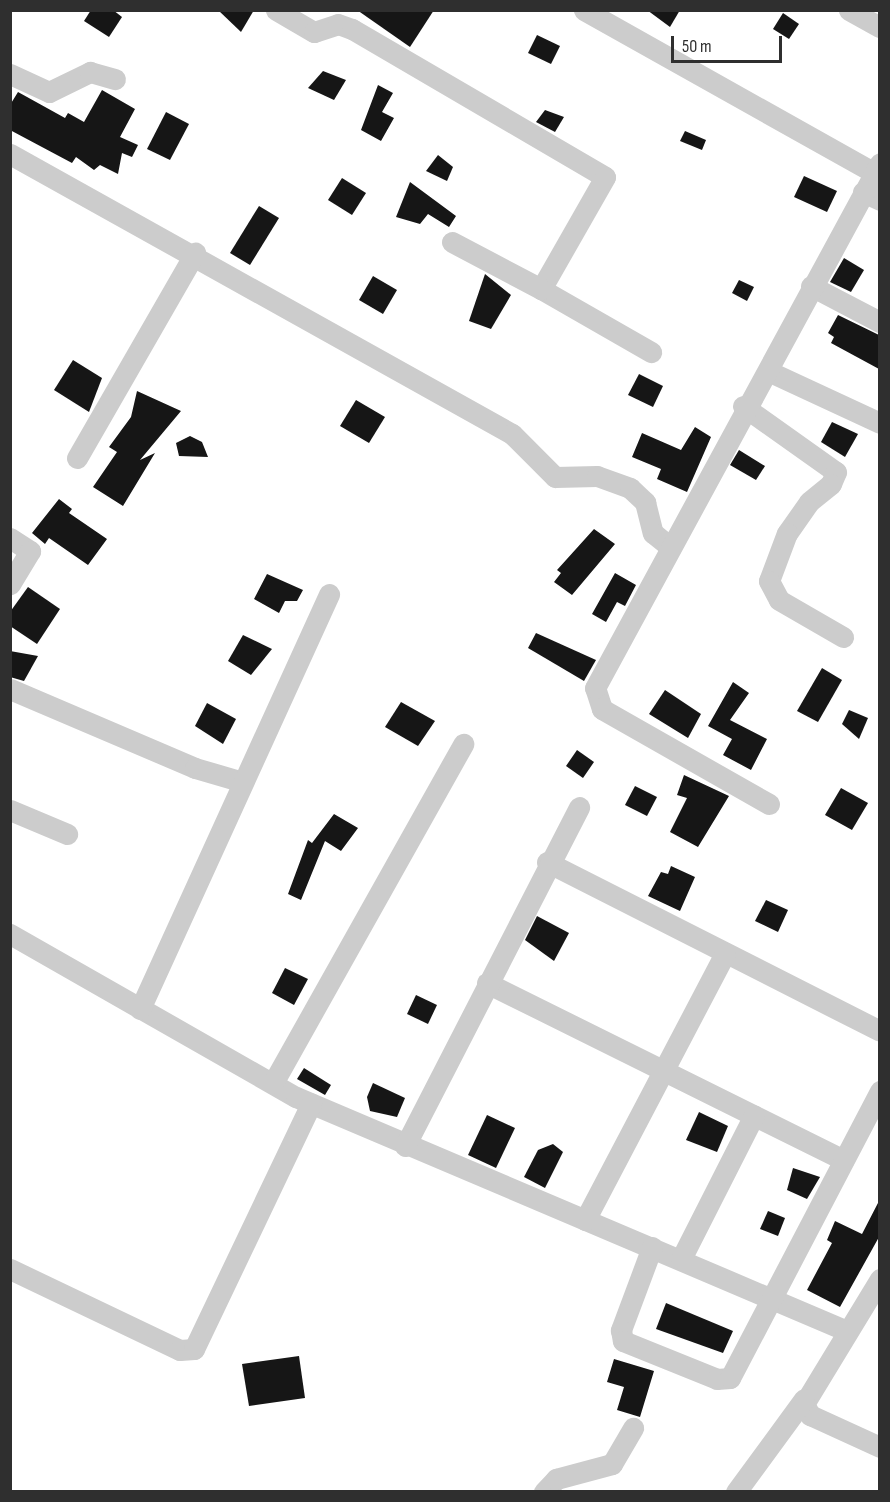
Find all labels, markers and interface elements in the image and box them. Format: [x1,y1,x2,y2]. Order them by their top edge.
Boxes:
scale bar [674,24,785,62]
text: 50 m [682,36,712,57]

